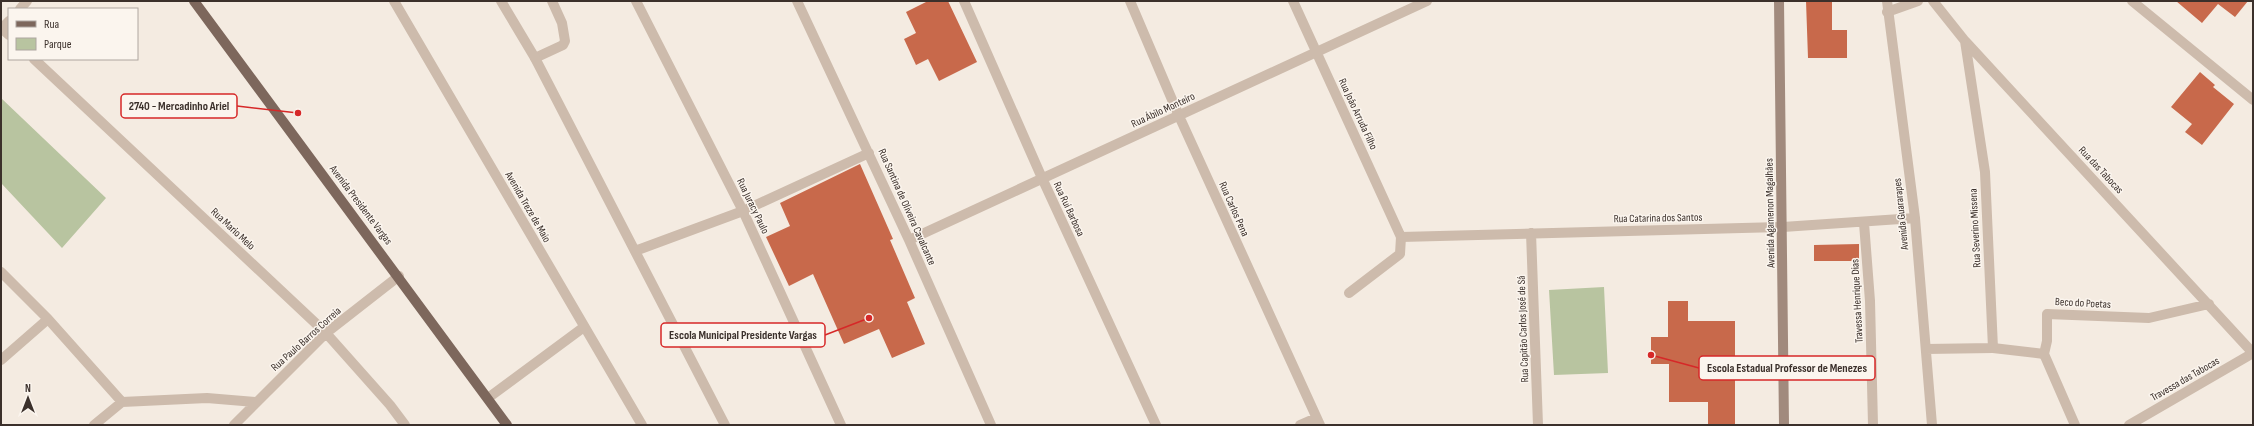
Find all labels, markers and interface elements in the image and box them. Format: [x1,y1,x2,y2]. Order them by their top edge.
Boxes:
legend [8,8,138,60]
text: Rua [44,17,60,32]
text: Parque [44,37,72,52]
street label: Rua João Arruda Filho [1336,76,1380,152]
street label: Rua Ábilo Monteiro [1129,89,1197,130]
callout: 2740 - Mercadinho Ariel [121,94,237,118]
text: 2740 - Mercadinho Ariel [129,99,229,114]
street label: Rua das Tabocas [2076,144,2126,196]
street label: Rua Santina de Oliveira Cavalcante [875,147,939,267]
street label: Avenida Agamenon Magalhães [1763,158,1777,269]
street label: Avenida Presidente Vargas [326,162,395,247]
street label: Avenida Treze de Maio [502,168,554,245]
street label: Rua Juracy Paulo [734,176,772,236]
street label: Avenida Guararapes [1891,177,1911,252]
street label: Rua Rui Barbosa [1051,180,1087,238]
street label: Rua Carlos Pena [1216,180,1252,238]
street label: Rua Severino Missena [1966,188,1984,268]
street label: Rua Mario Melo [208,205,258,253]
street label: Rua Catarina dos Santos [1613,211,1703,225]
street label: Travessa Henrique Dias [1848,259,1866,343]
street label: Rua Capitão Carlos José de Sá [1515,275,1531,383]
street label: Beco do Poetas [2055,295,2111,311]
street label: Rua Paulo Barros Correia [268,304,344,374]
callout: Escola Municipal Presidente Vargas [661,323,825,347]
text: Escola Municipal Presidente Vargas [669,328,817,343]
street label: Travessa das Tabocas [2148,354,2222,404]
callout: Escola Estadual Professor de Menezes [1699,356,1875,380]
text: Escola Estadual Professor de Menezes [1707,361,1867,376]
north arrow [8,378,48,418]
text: N [25,382,31,395]

